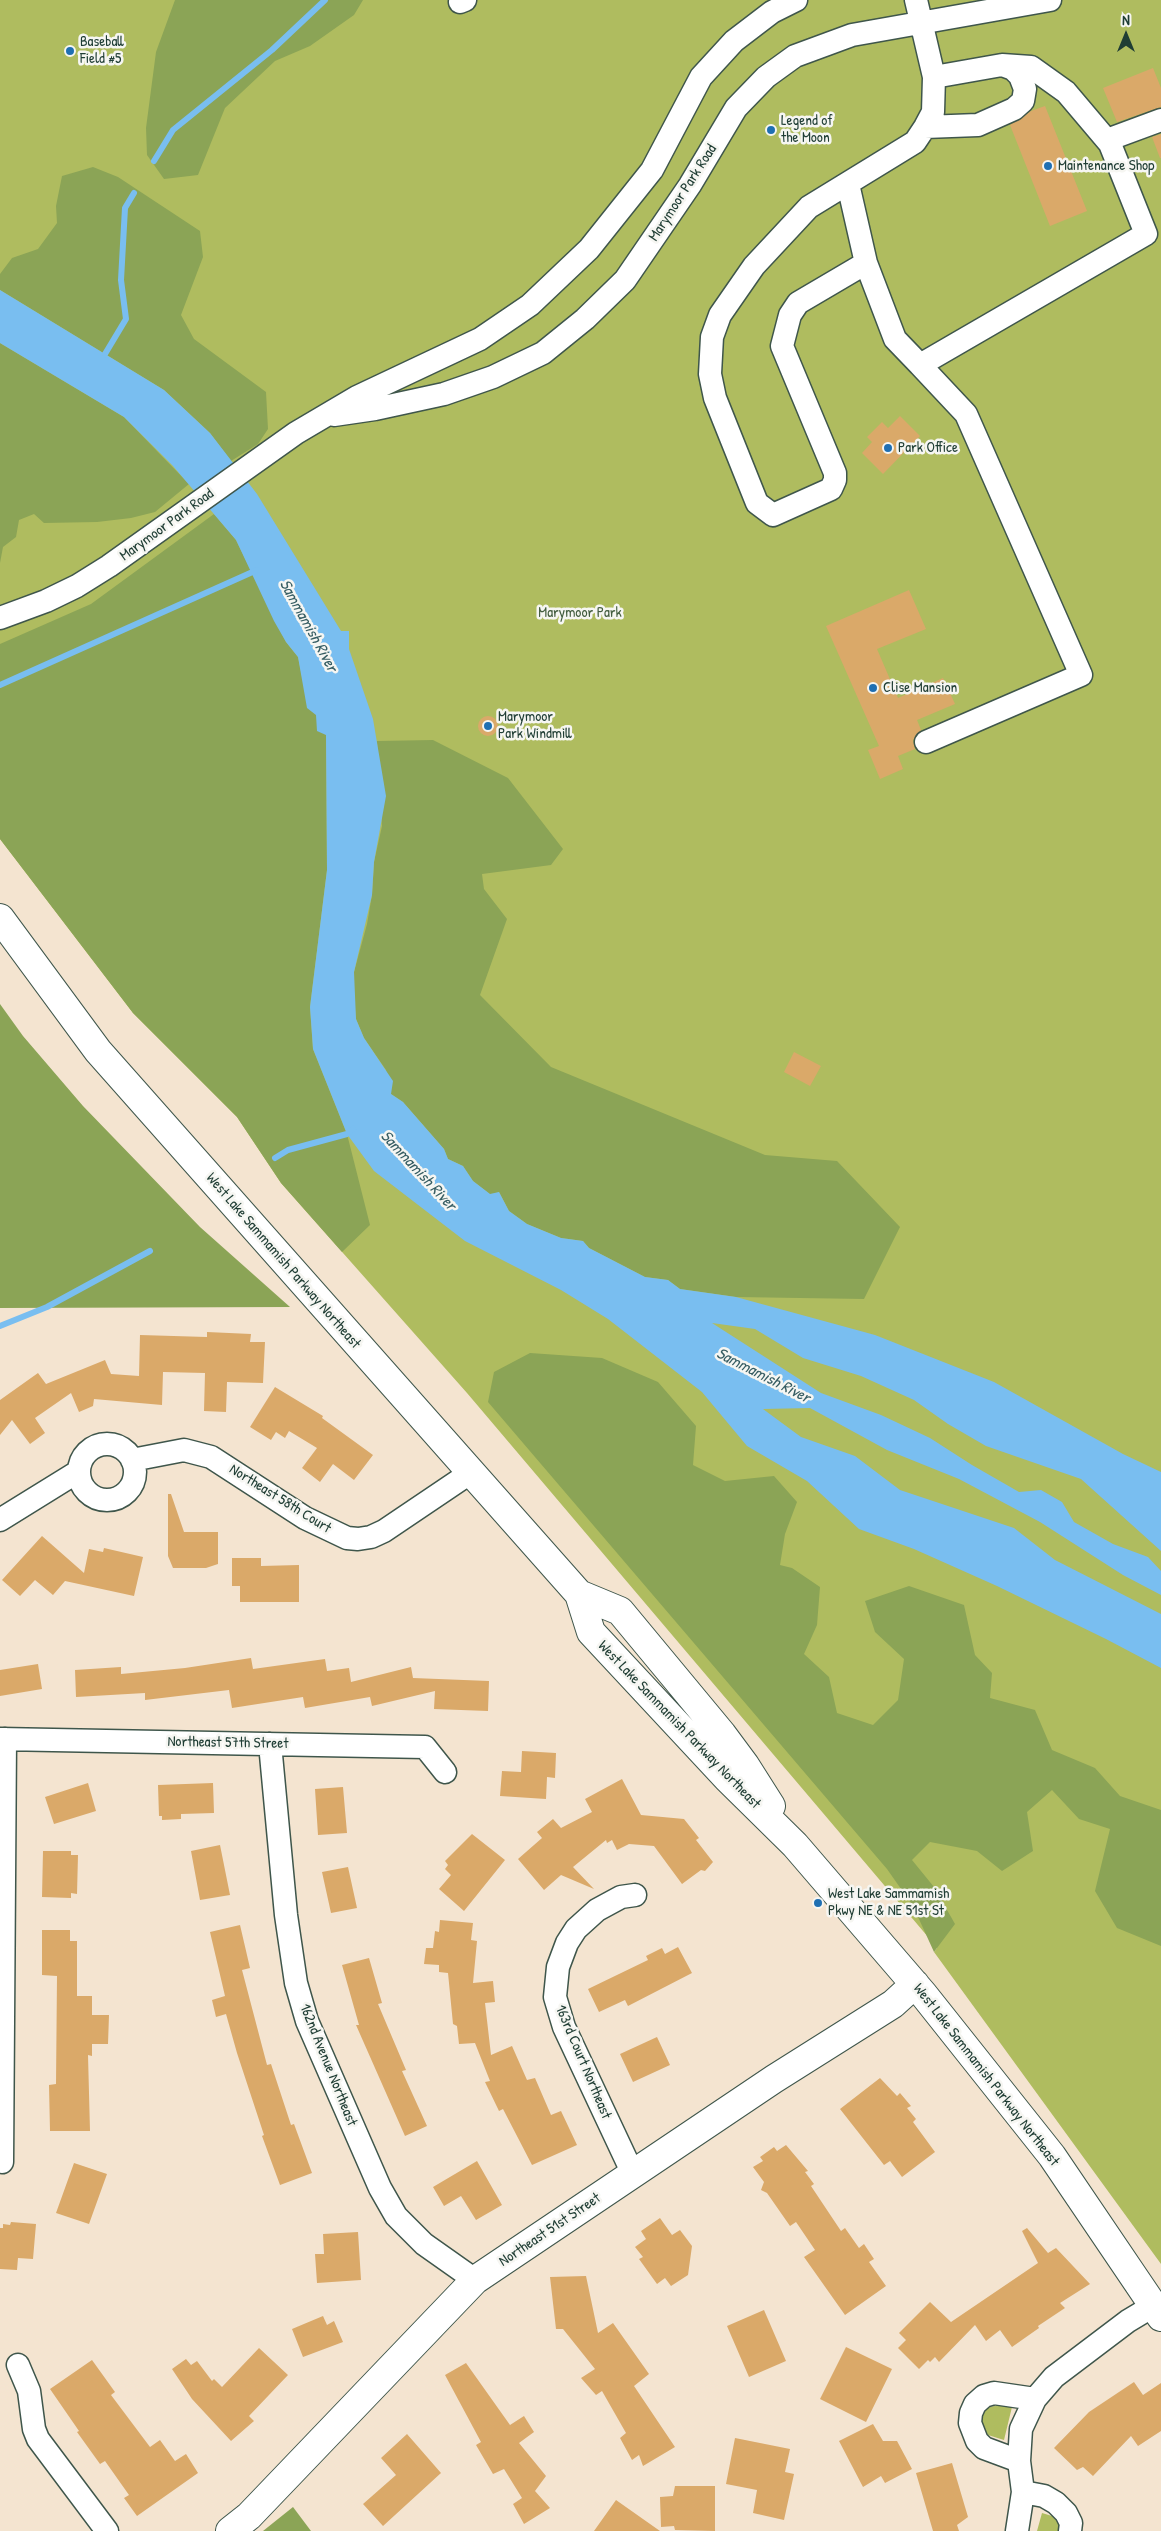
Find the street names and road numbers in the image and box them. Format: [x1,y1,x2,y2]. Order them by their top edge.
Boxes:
street label: Marymoor Park Road [645,141,721,245]
street label: Marymoor Park Road [117,485,217,565]
street label: West Lake Sammamish Parkway Northeast [202,1170,364,1352]
street label: Northeast 58th Court [226,1461,334,1537]
street label: West Lake Sammamish Parkway Northeast [594,1637,764,1813]
street label: Northeast 57th Street [167,1733,289,1753]
street label: West Lake Sammamish Parkway Northeast [909,1980,1063,2170]
street label: 162nd Avenue Northeast [295,2001,361,2129]
street label: 163rd Court Northeast [551,2002,615,2122]
street label: Northeast 51st Street [496,2189,604,2271]

